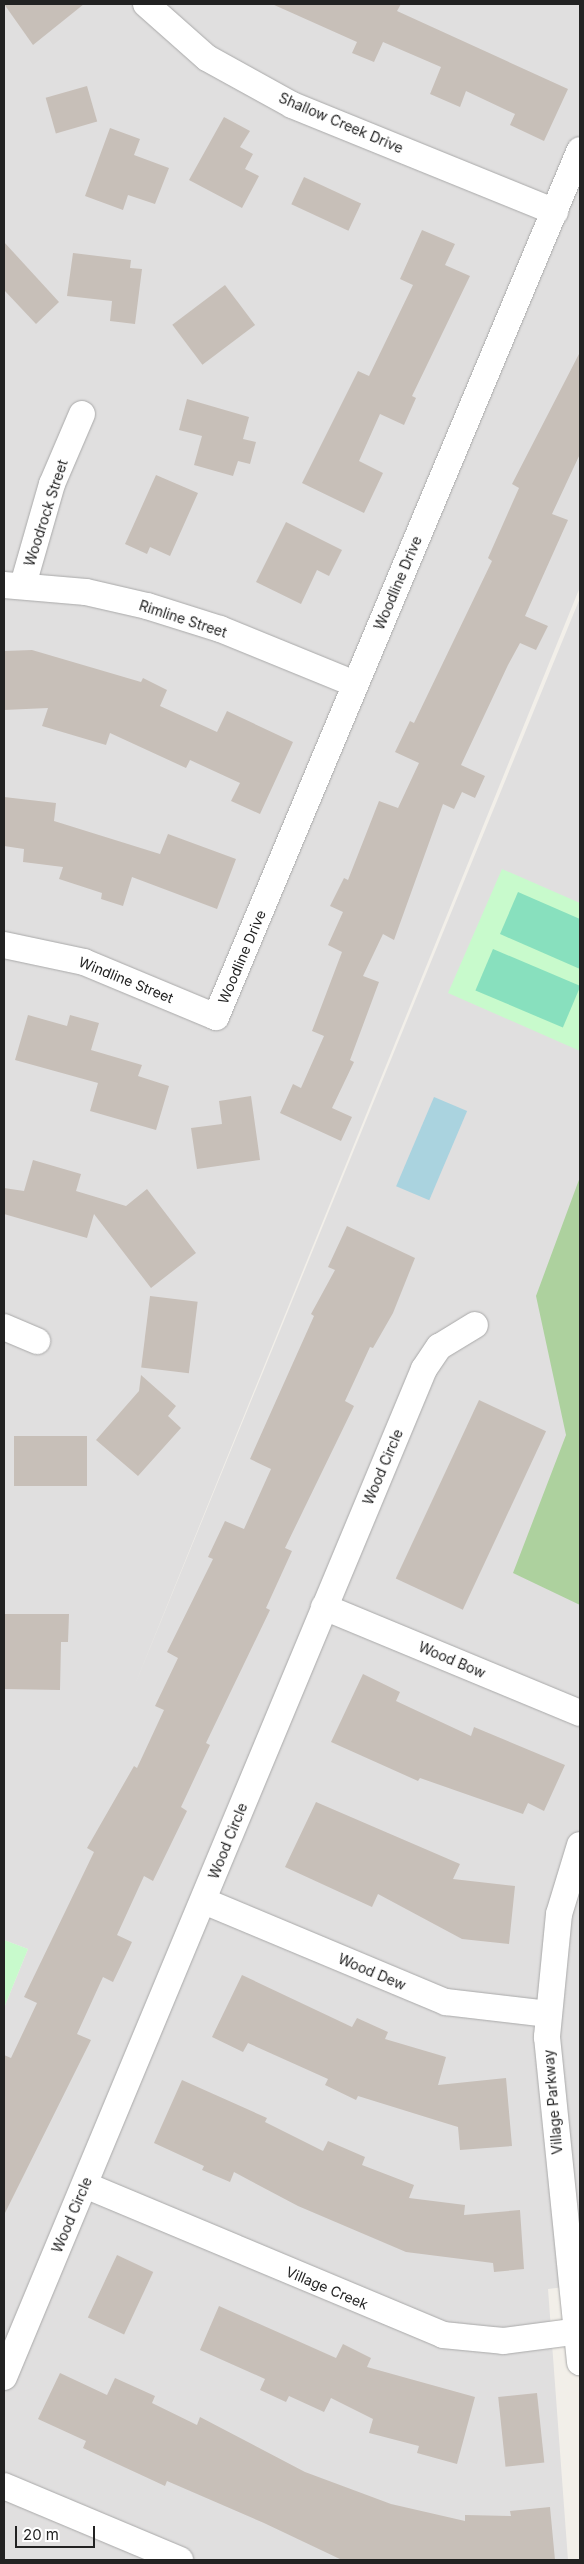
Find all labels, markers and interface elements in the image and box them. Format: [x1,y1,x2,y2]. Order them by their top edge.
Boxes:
street label: Shallow Creek Drive [276,89,406,157]
street label: Woodrock Street [21,458,71,568]
street label: Woodline Drive [371,534,425,632]
street label: Rimline Street [137,597,229,641]
street label: Woodline Drive [215,908,269,1006]
street label: Windline Street [76,953,176,1007]
street label: Wood Circle [360,1427,406,1507]
street label: Wood Bow [416,1638,488,1682]
street label: Wood Circle [205,1800,251,1882]
street label: Wood Dew [336,1950,408,1994]
street label: Village Parkway [540,2049,566,2155]
street label: Wood Circle [49,2175,95,2255]
street label: Village Creek [283,2263,371,2313]
scale bar [18,2516,98,2548]
text: 20 m [23,2525,59,2544]

